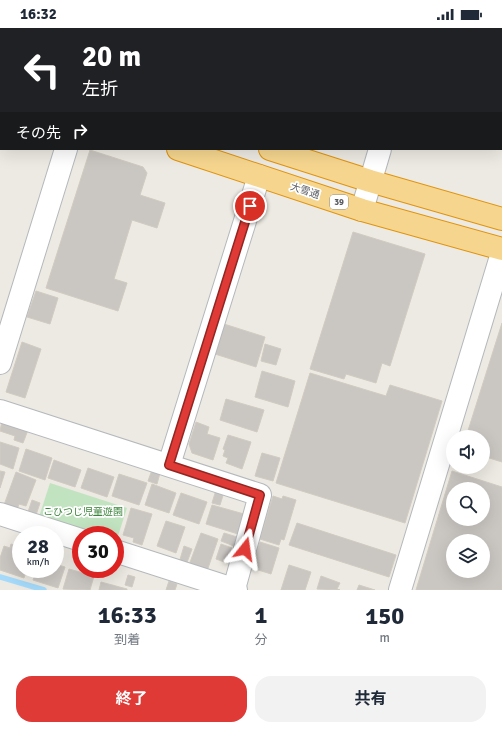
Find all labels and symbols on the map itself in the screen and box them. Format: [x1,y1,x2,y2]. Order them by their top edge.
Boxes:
street label: 大雪通 [289,181,321,201]
pin [233,189,267,223]
road number: 39 [330,195,348,209]
park label: こひつじ児童遊園 [43,506,123,518]
speed limit sign: 30 [72,526,124,578]
position arrow [224,528,266,570]

